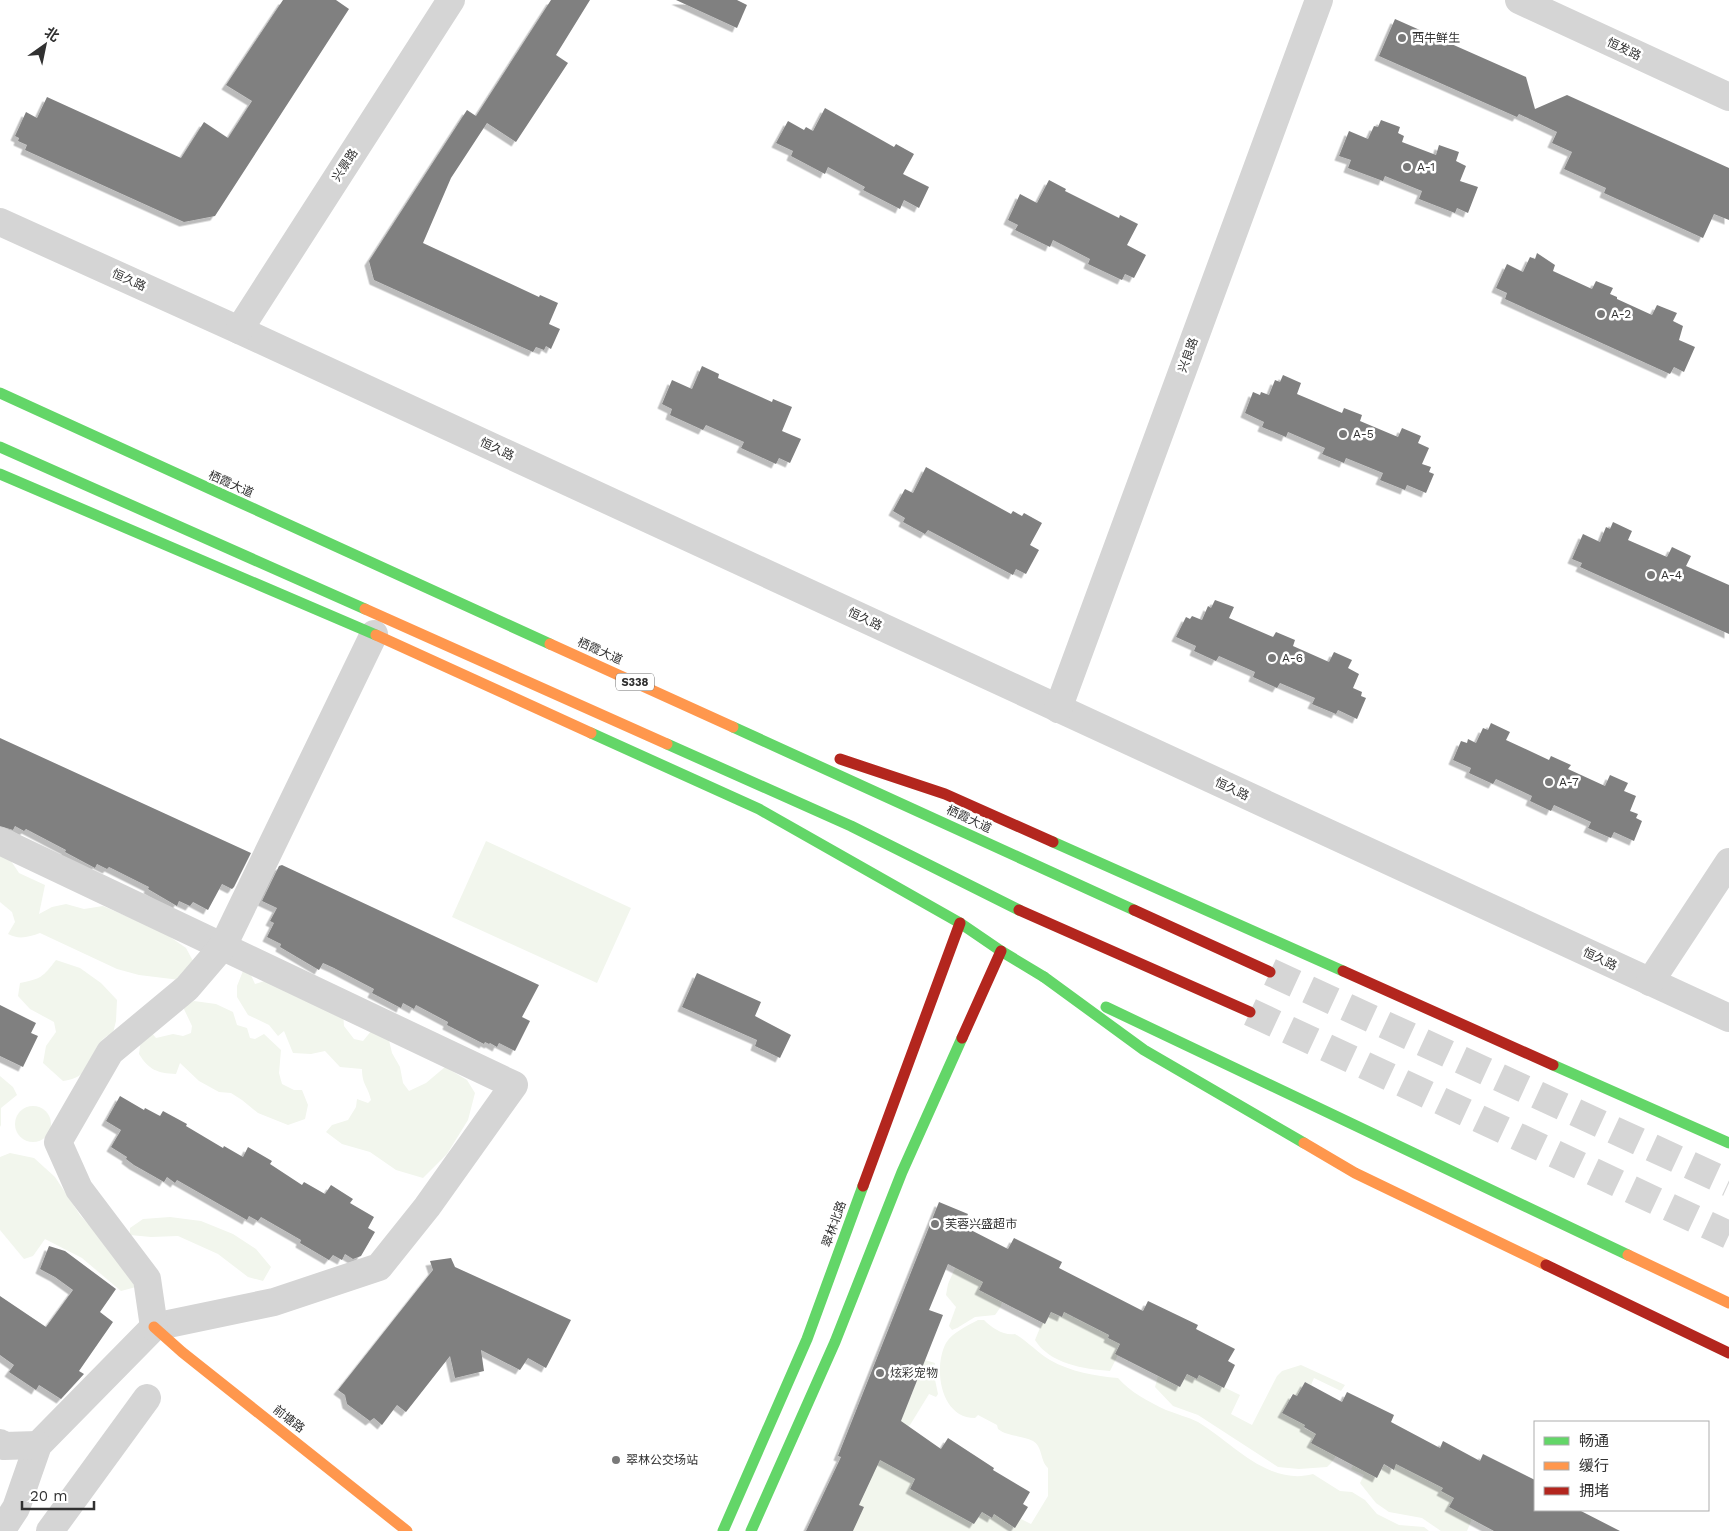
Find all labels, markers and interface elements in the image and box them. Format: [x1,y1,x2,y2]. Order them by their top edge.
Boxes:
north arrow [20,20,70,70]
text: 北 [42,24,62,45]
place label: 西牛鲜生 [1412,31,1460,45]
marker: 西牛鲜生 [1396,32,1408,44]
street label: 恒发路 [1605,35,1643,63]
street label: 兴景路 [329,146,361,184]
place label: A-1 [1417,160,1435,174]
marker: A-1 [1401,161,1413,173]
street label: 恒久路 [110,266,148,294]
place label: A-2 [1611,307,1631,321]
marker: A-2 [1595,308,1607,320]
street label: 兴良路 [1175,336,1201,374]
place label: A-5 [1353,427,1374,441]
marker: A-5 [1337,428,1349,440]
street label: 恒久路 [478,435,516,463]
street label: 栖霞大道 [206,468,256,500]
place label: A-4 [1661,568,1682,582]
marker: A-4 [1645,569,1657,581]
street label: 恒久路 [846,605,884,633]
street label: 栖霞大道 [575,635,625,667]
place label: A-6 [1282,651,1303,665]
marker: A-6 [1266,652,1278,664]
road number: S338 [616,674,654,690]
street label: 恒久路 [1213,775,1251,803]
place label: A-7 [1559,775,1579,789]
marker: A-7 [1543,776,1555,788]
street label: 栖霞大道 [944,803,994,835]
street label: 恒久路 [1581,945,1619,973]
street label: 翠林北路 [819,1199,849,1249]
place label: 芙蓉兴盛超市 [945,1217,1017,1231]
marker: 芙蓉兴盛超市 [929,1218,941,1230]
place label: 炫彩宠物 [890,1366,938,1380]
marker: 炫彩宠物 [874,1367,886,1379]
street label: 前塘路 [271,1402,307,1436]
legend [1534,1421,1709,1511]
text: 畅通 [1579,1432,1609,1450]
place label: 翠林公交场站 [626,1453,698,1467]
marker: 翠林公交场站 [610,1454,622,1466]
text: 缓行 [1579,1457,1609,1475]
scale bar [22,1478,95,1510]
text: 拥堵 [1579,1482,1609,1500]
text: 20 m [30,1487,68,1505]

